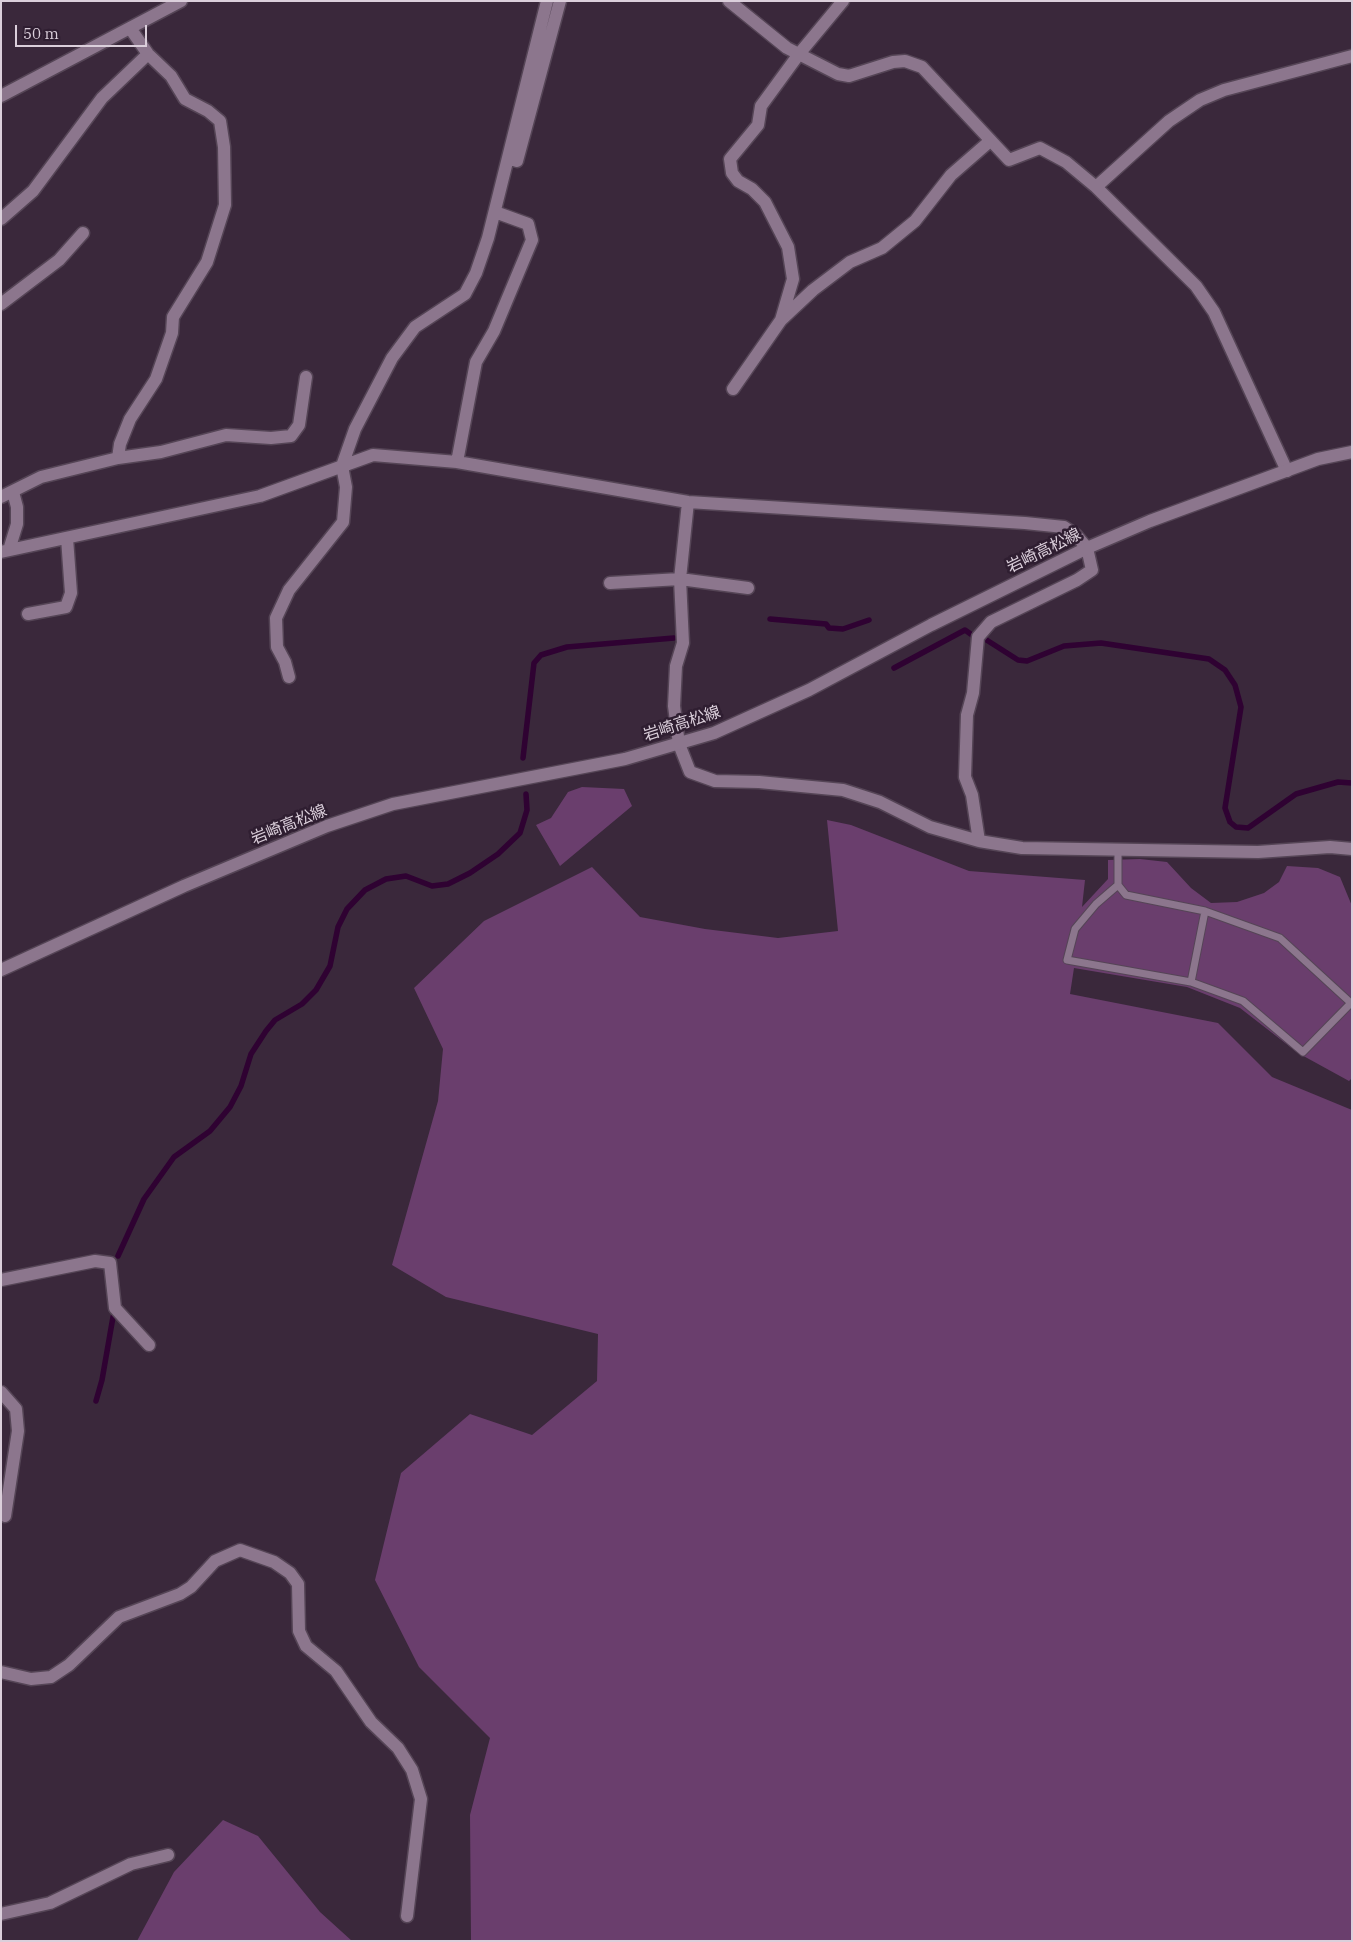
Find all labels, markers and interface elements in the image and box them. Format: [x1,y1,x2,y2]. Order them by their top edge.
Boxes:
scale bar [18,15,150,47]
text: 50 m [23,24,59,43]
street label: 岩崎高松線 [1004,525,1084,577]
street label: 岩崎高松線 [641,703,723,745]
street label: 岩崎高松線 [248,801,330,849]

